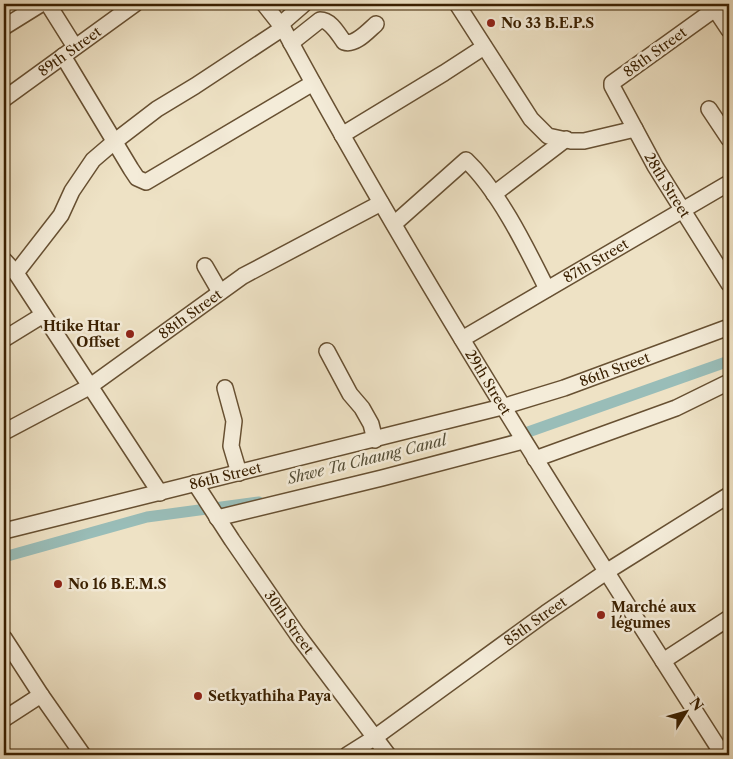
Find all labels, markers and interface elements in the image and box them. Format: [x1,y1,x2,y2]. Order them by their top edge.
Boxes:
place label: No 33 B.E.P.S [501,14,594,32]
marker: No 33 B.E.P.S [485,17,497,29]
street label: 89th Street [34,23,105,80]
street label: 88th Street [620,23,690,81]
street label: 28th Street [640,149,694,221]
street label: 87th Street [560,235,632,287]
street label: 88th Street [155,285,225,343]
place label: Htike Htar Offset [43,317,120,351]
marker: Htike Htar Offset [124,328,136,340]
street label: 29th Street [461,346,515,418]
street label: 86th Street [577,348,652,391]
water label: Shwe Ta Chaung Canal [285,430,451,488]
street label: 86th Street [187,458,263,494]
place label: No 16 B.E.M.S [68,575,166,593]
marker: No 16 B.E.M.S [52,578,64,590]
street label: 30th Street [261,587,318,658]
street label: 85th Street [500,593,570,650]
place label: Marché aux légumes [611,598,697,632]
marker: Marché aux légumes [595,609,607,621]
north arrow [660,686,710,736]
place label: Setkyathiha Paya [208,687,332,705]
marker: Setkyathiha Paya [192,690,204,702]
text: N [686,694,707,714]

